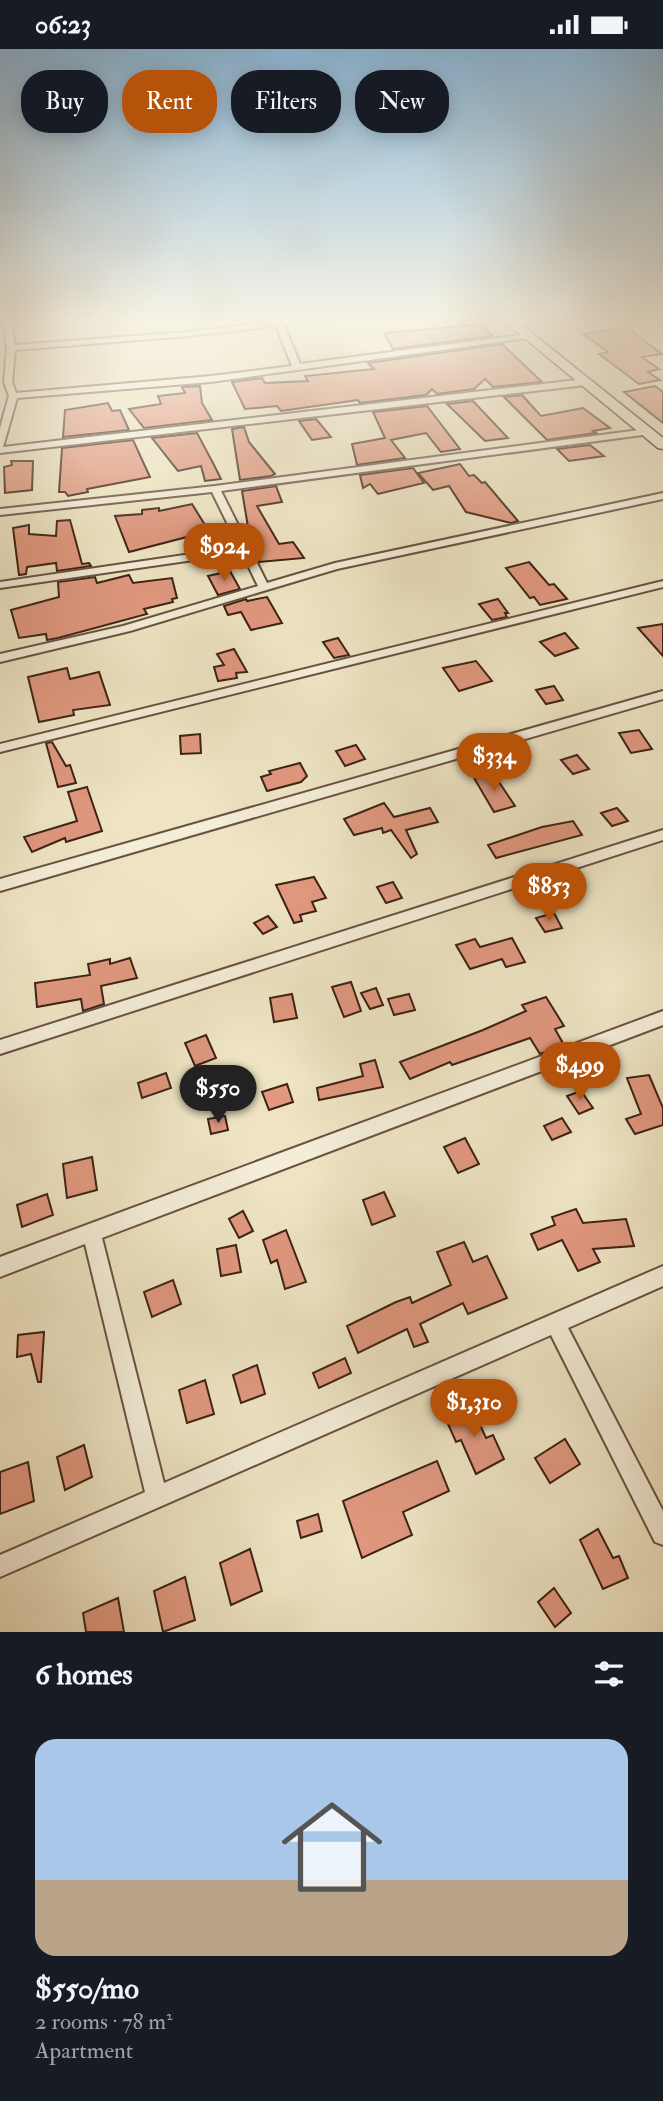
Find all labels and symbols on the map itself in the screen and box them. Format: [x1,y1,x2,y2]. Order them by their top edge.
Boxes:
pin: $924 [183,524,265,583]
pin: $334 [453,733,535,793]
pin: $853 [508,863,590,923]
pin: $499 [539,1042,621,1102]
pin: $550 [177,1065,259,1125]
pin: $1,310 [417,1379,531,1439]

